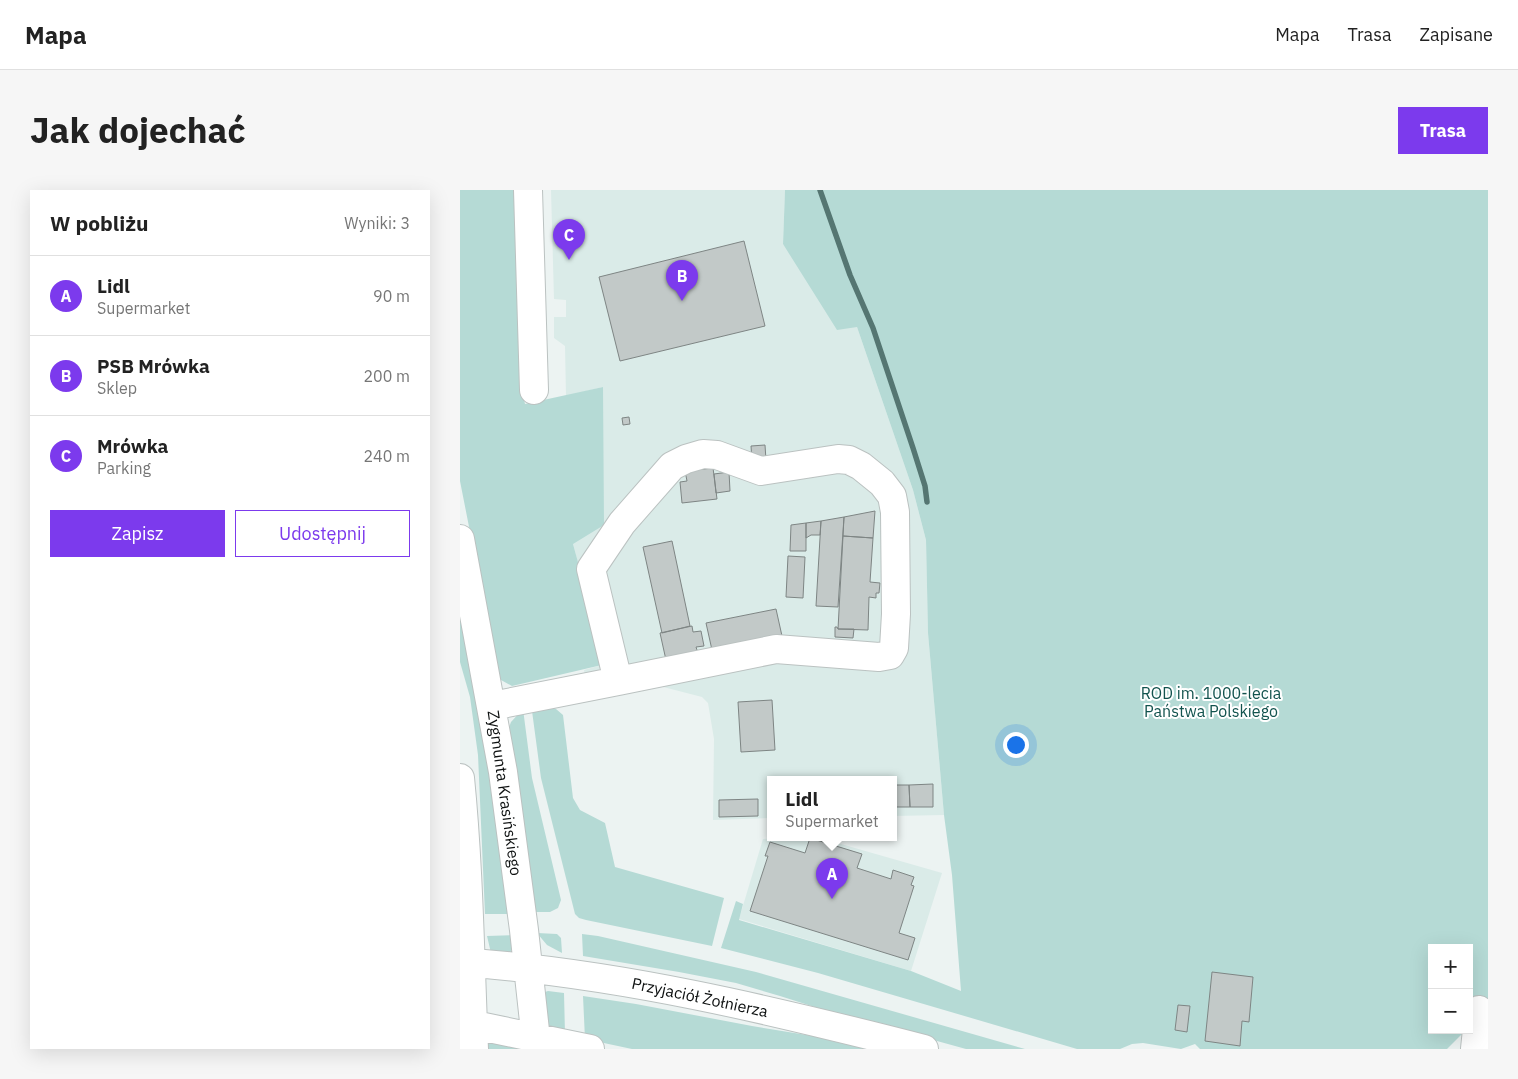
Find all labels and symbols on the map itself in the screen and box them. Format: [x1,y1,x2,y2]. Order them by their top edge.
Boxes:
pin: C [553,219,585,260]
pin: B [666,260,698,301]
park label: ROD im. 1000-lecia Państwa Polskiego [1141,683,1282,721]
street label: Zygmunta Krasińskiego [483,709,527,877]
your location [1003,732,1029,758]
pin: A [816,858,848,899]
street label: Przyjaciół Żołnierza [630,973,770,1021]

